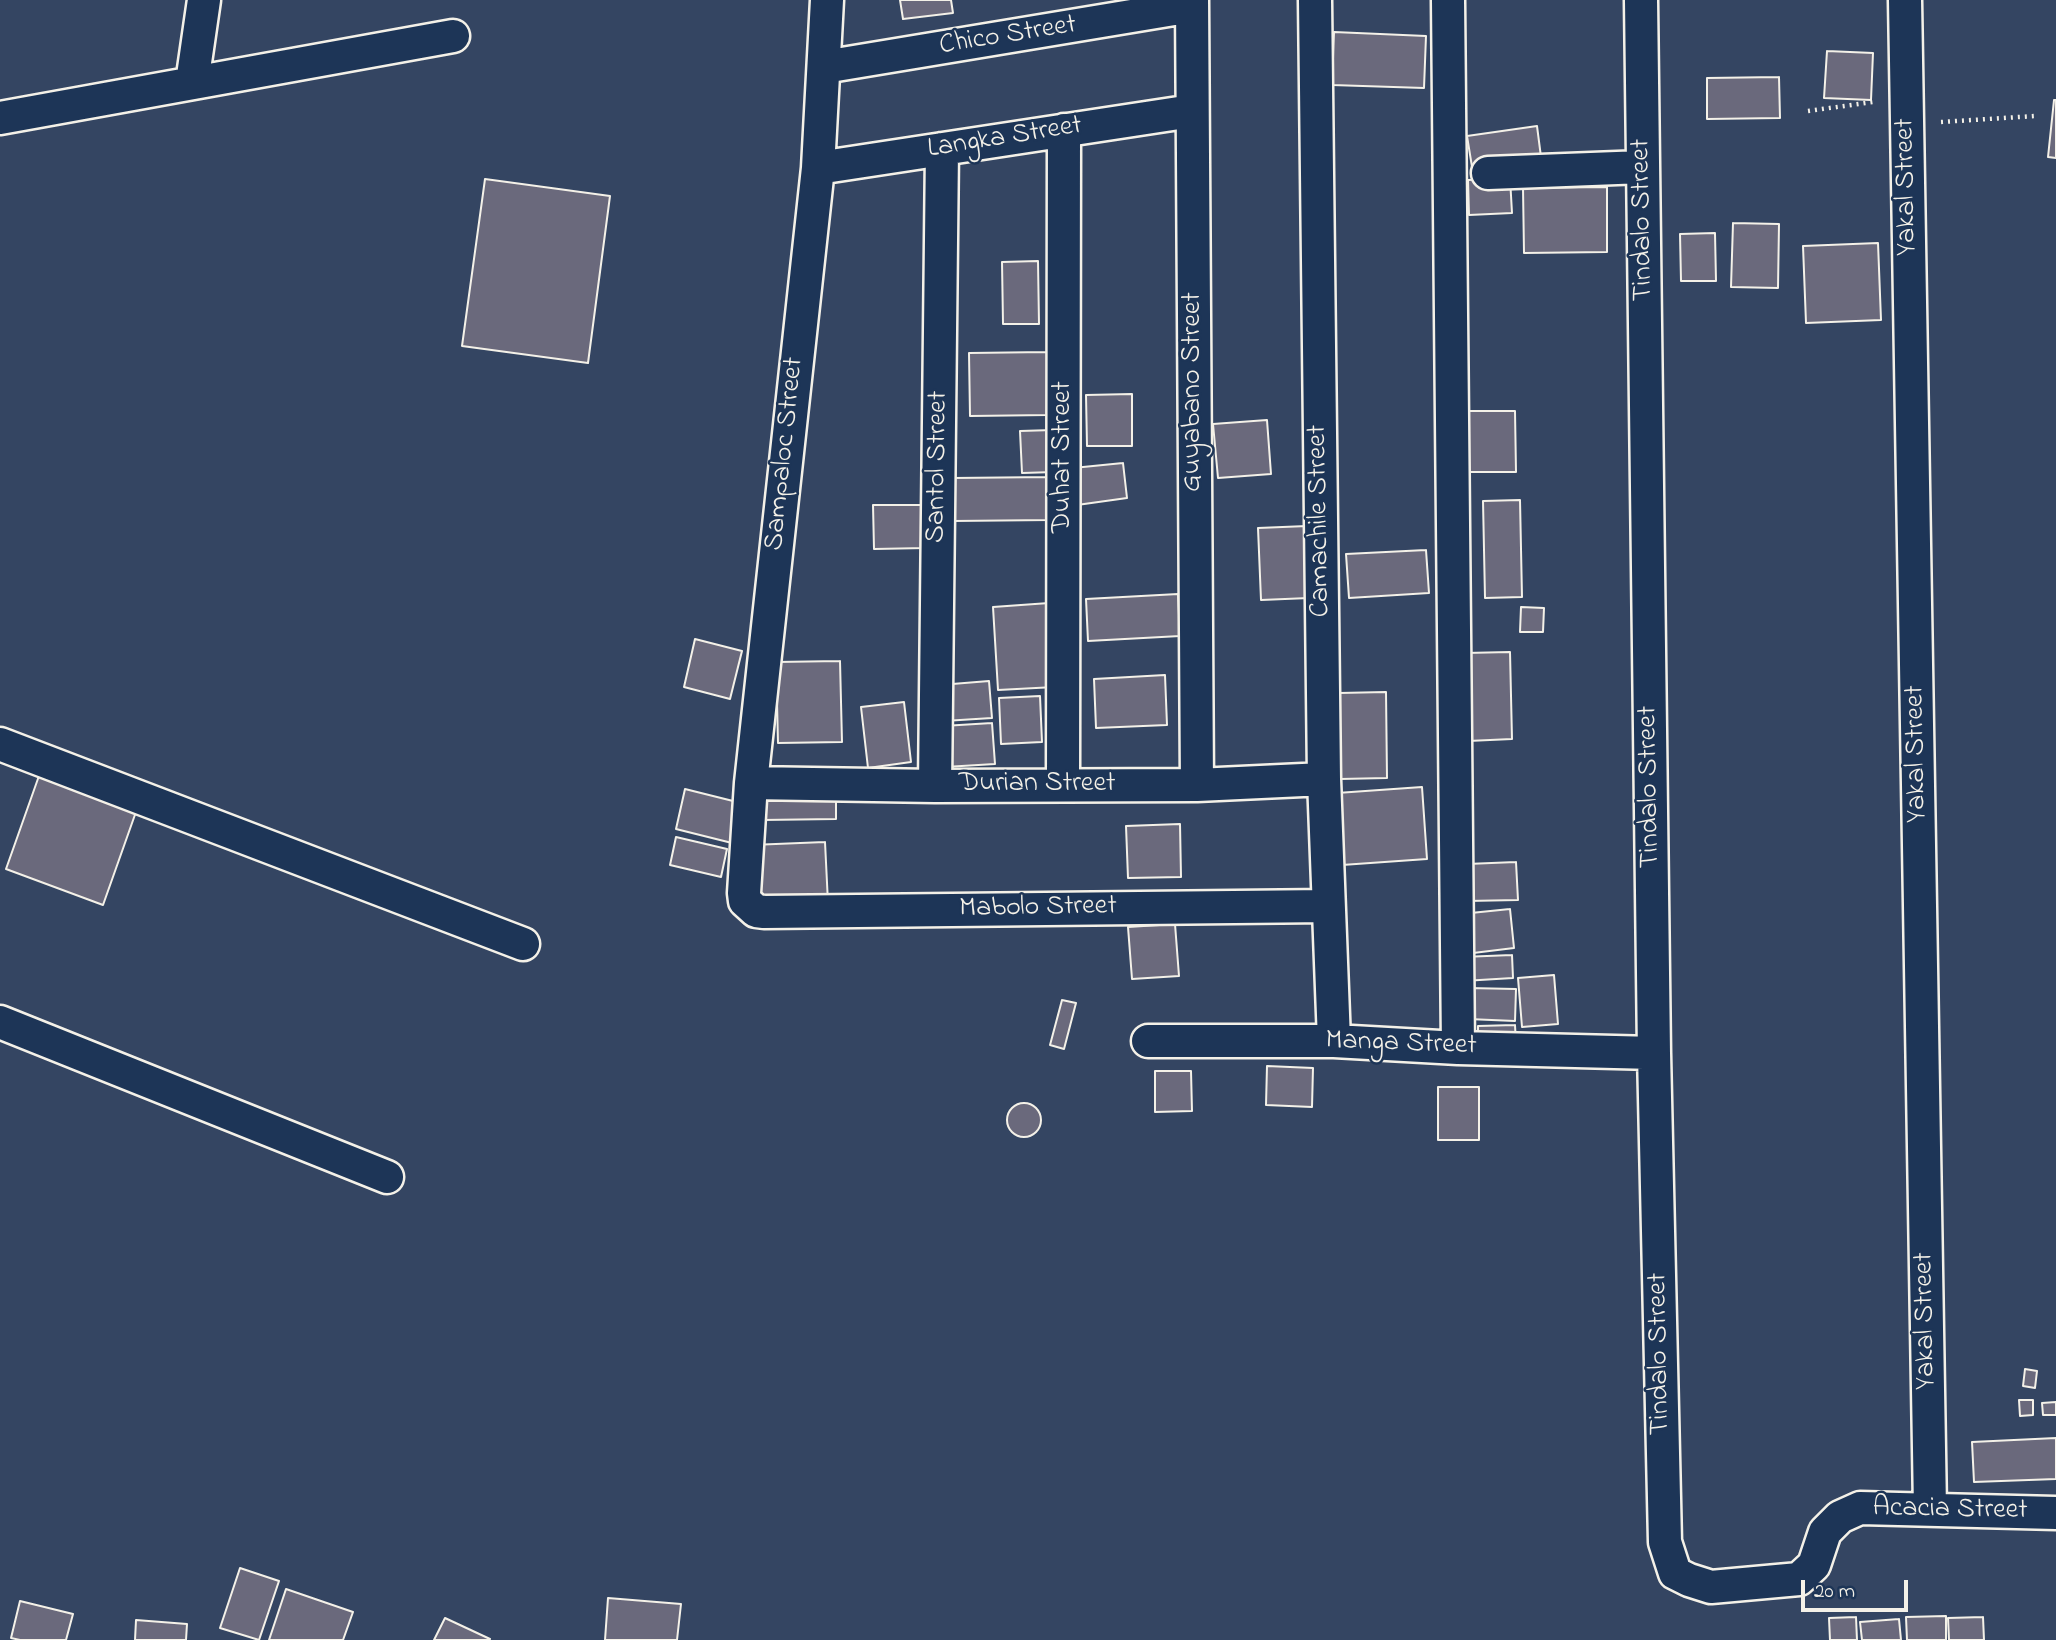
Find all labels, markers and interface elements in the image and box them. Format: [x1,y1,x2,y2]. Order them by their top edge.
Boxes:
street label: Chico Street [937,10,1079,64]
street label: Langka Street [925,110,1085,168]
street label: Yakal Street [1890,118,1926,256]
street label: Tindalo Street [1626,138,1662,302]
street label: Guyabano Street [1177,292,1211,492]
street label: Sampaloc Street [759,356,813,552]
street label: Duhat Street [1047,381,1081,533]
street label: Santol Street [921,391,957,543]
street label: Camachile Street [1303,424,1339,618]
street label: Yakal Street [1900,685,1936,823]
street label: Tindalo Street [1633,705,1669,869]
street label: Durian Street [959,768,1115,802]
street label: Mabolo Street [959,891,1117,927]
street label: Manga Street [1325,1026,1477,1064]
street label: Yakal Street [1909,1252,1945,1390]
street label: Tindalo Street [1643,1272,1679,1436]
street label: Acacia Street [1872,1493,2028,1529]
scale bar [1804,1566,1911,1610]
text: 20 m [1814,1577,1855,1607]

